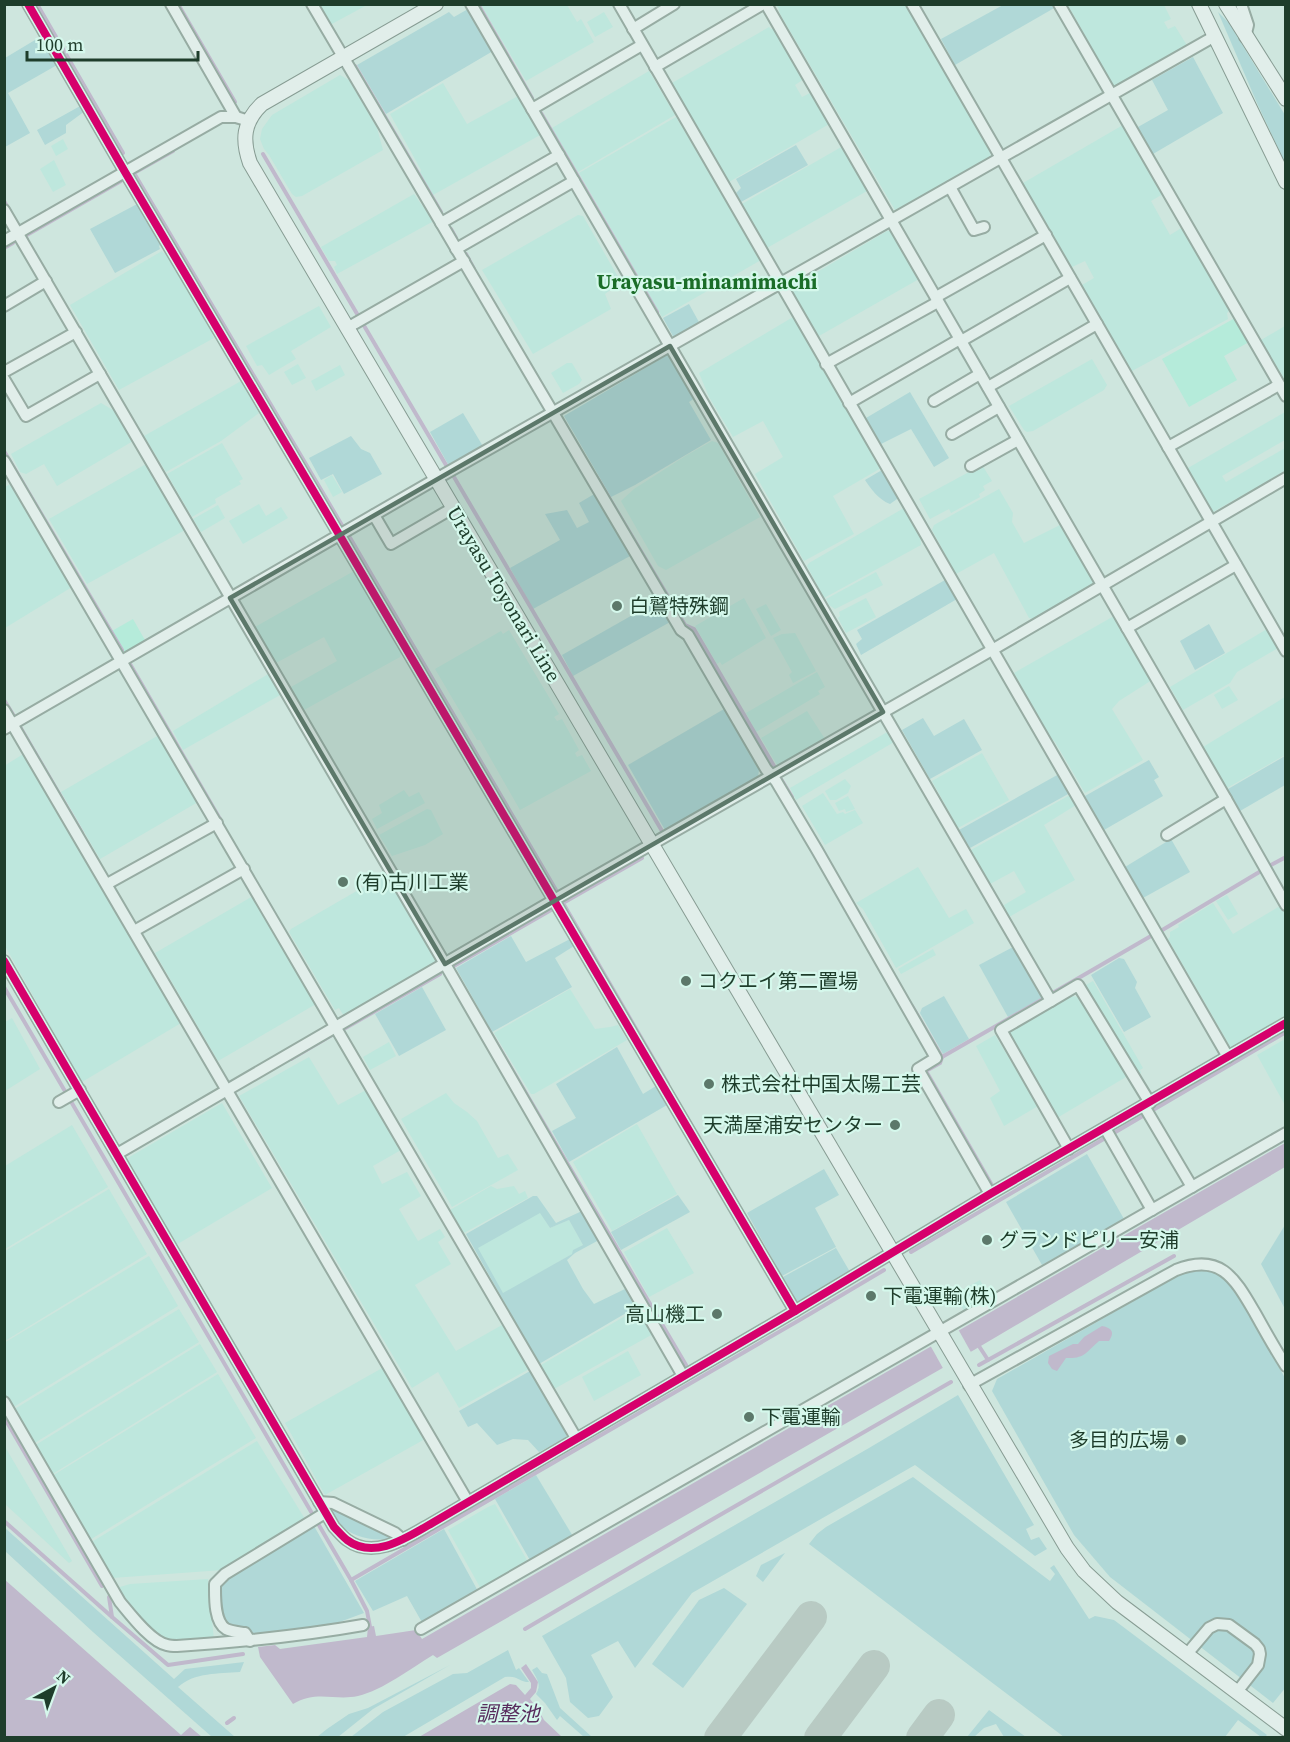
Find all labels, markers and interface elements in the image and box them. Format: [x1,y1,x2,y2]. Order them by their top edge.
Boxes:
scale bar [27,24,198,62]
text: 100 m [36,32,83,57]
district label: Urayasu-minamimachi [596,267,818,296]
street label: Urayasu Toyonari Line [440,501,568,687]
place label: 白鷲特殊鋼 [629,592,729,620]
marker: 白鷲特殊鋼 [610,599,624,613]
place label: (有)古川工業 [355,868,469,896]
marker: (有)古川工業 [336,875,350,889]
place label: コクエイ第二置場 [698,967,858,995]
marker: コクエイ第二置場 [679,974,693,988]
place label: 株式会社中国太陽工芸 [721,1070,921,1098]
marker: 株式会社中国太陽工芸 [702,1077,716,1091]
place label: 天満屋浦安センター [703,1111,883,1139]
marker: 天満屋浦安センター [888,1118,902,1132]
place label: グランドピリー安浦 [999,1226,1179,1254]
marker: グランドピリー安浦 [980,1233,994,1247]
place label: 下電運輸(株) [883,1282,997,1310]
marker: 下電運輸(株) [864,1289,878,1303]
place label: 高山機工 [625,1300,705,1328]
marker: 高山機工 [710,1307,724,1321]
place label: 下電運輸 [761,1403,841,1431]
marker: 下電運輸 [742,1410,756,1424]
place label: 多目的広場 [1069,1426,1169,1454]
marker: 多目的広場 [1174,1433,1188,1447]
north arrow [24,1658,84,1718]
text: N [52,1665,76,1689]
water label: 調整池 [477,1699,541,1728]

